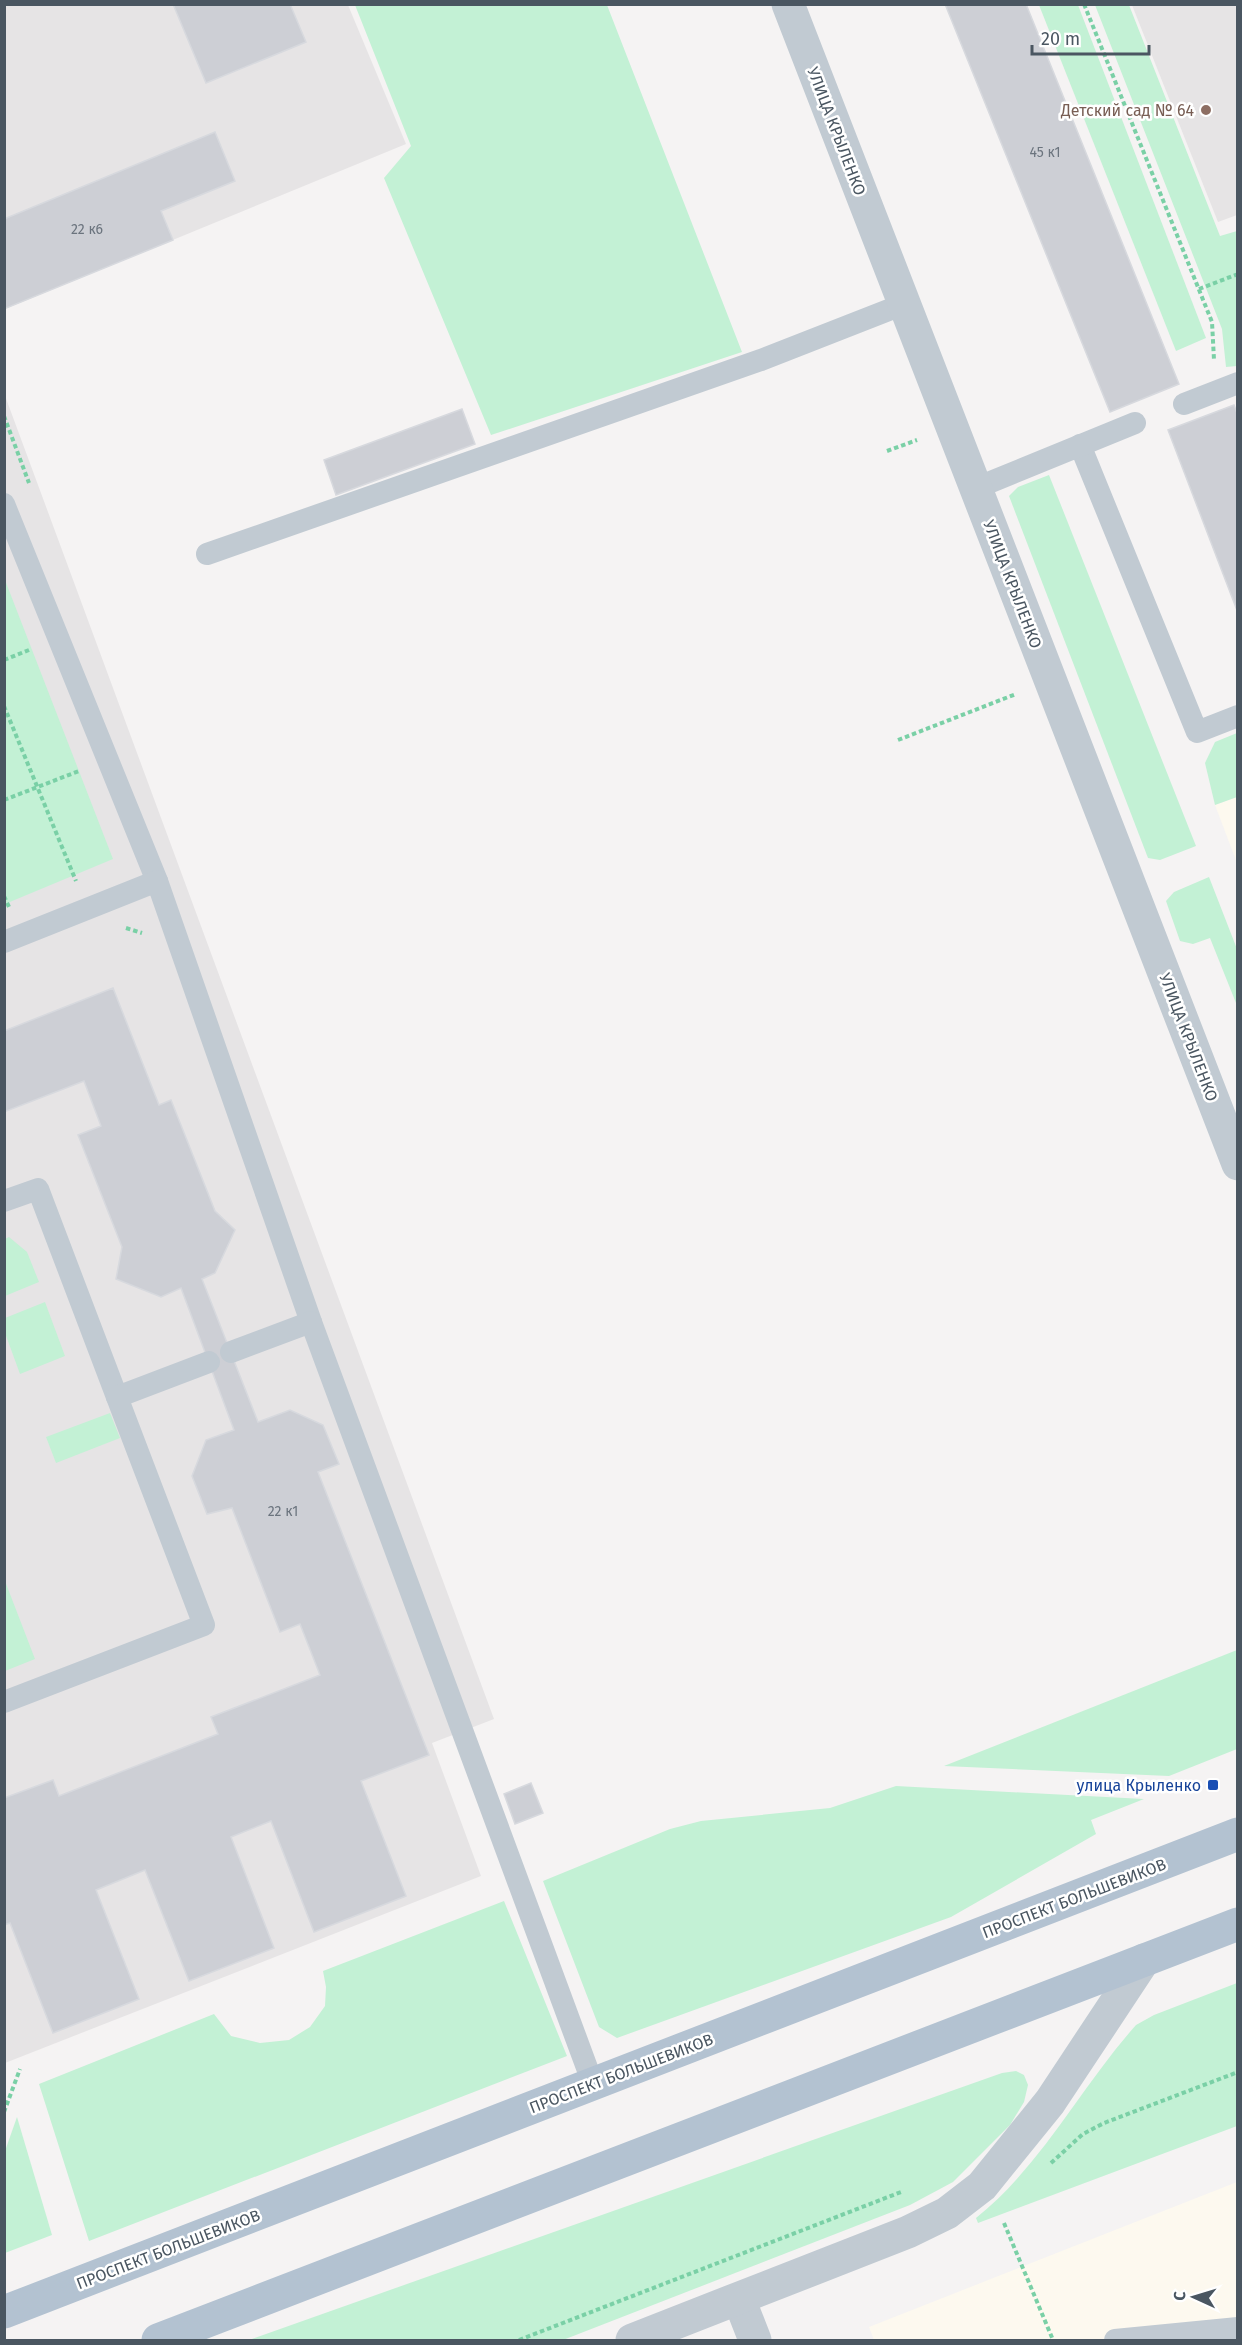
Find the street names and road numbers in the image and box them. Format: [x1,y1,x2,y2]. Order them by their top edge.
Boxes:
street label: УЛИЦА КРЫЛЕНКО [803,64,870,198]
street label: УЛИЦА КРЫЛЕНКО [979,517,1046,651]
street label: УЛИЦА КРЫЛЕНКО [1155,970,1222,1104]
street label: ПРОСПЕКТ БОЛЬШЕВИКОВ [980,1855,1169,1942]
street label: ПРОСПЕКТ БОЛЬШЕВИКОВ [527,2030,716,2117]
street label: ПРОСПЕКТ БОЛЬШЕВИКОВ [74,2206,263,2293]

